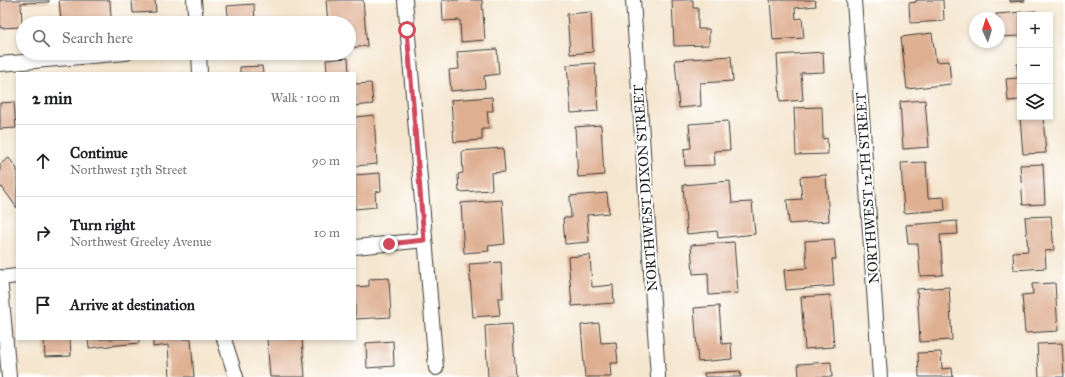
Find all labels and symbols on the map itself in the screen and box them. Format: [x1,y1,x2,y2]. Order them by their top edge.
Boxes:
north arrow [969,12,1005,48]
route start [398,21,416,39]
street label: NORTHWEST DIXON STREET [630,83,661,292]
street label: NORTHWEST 12TH STREET [852,91,883,284]
route end [380,235,398,253]

